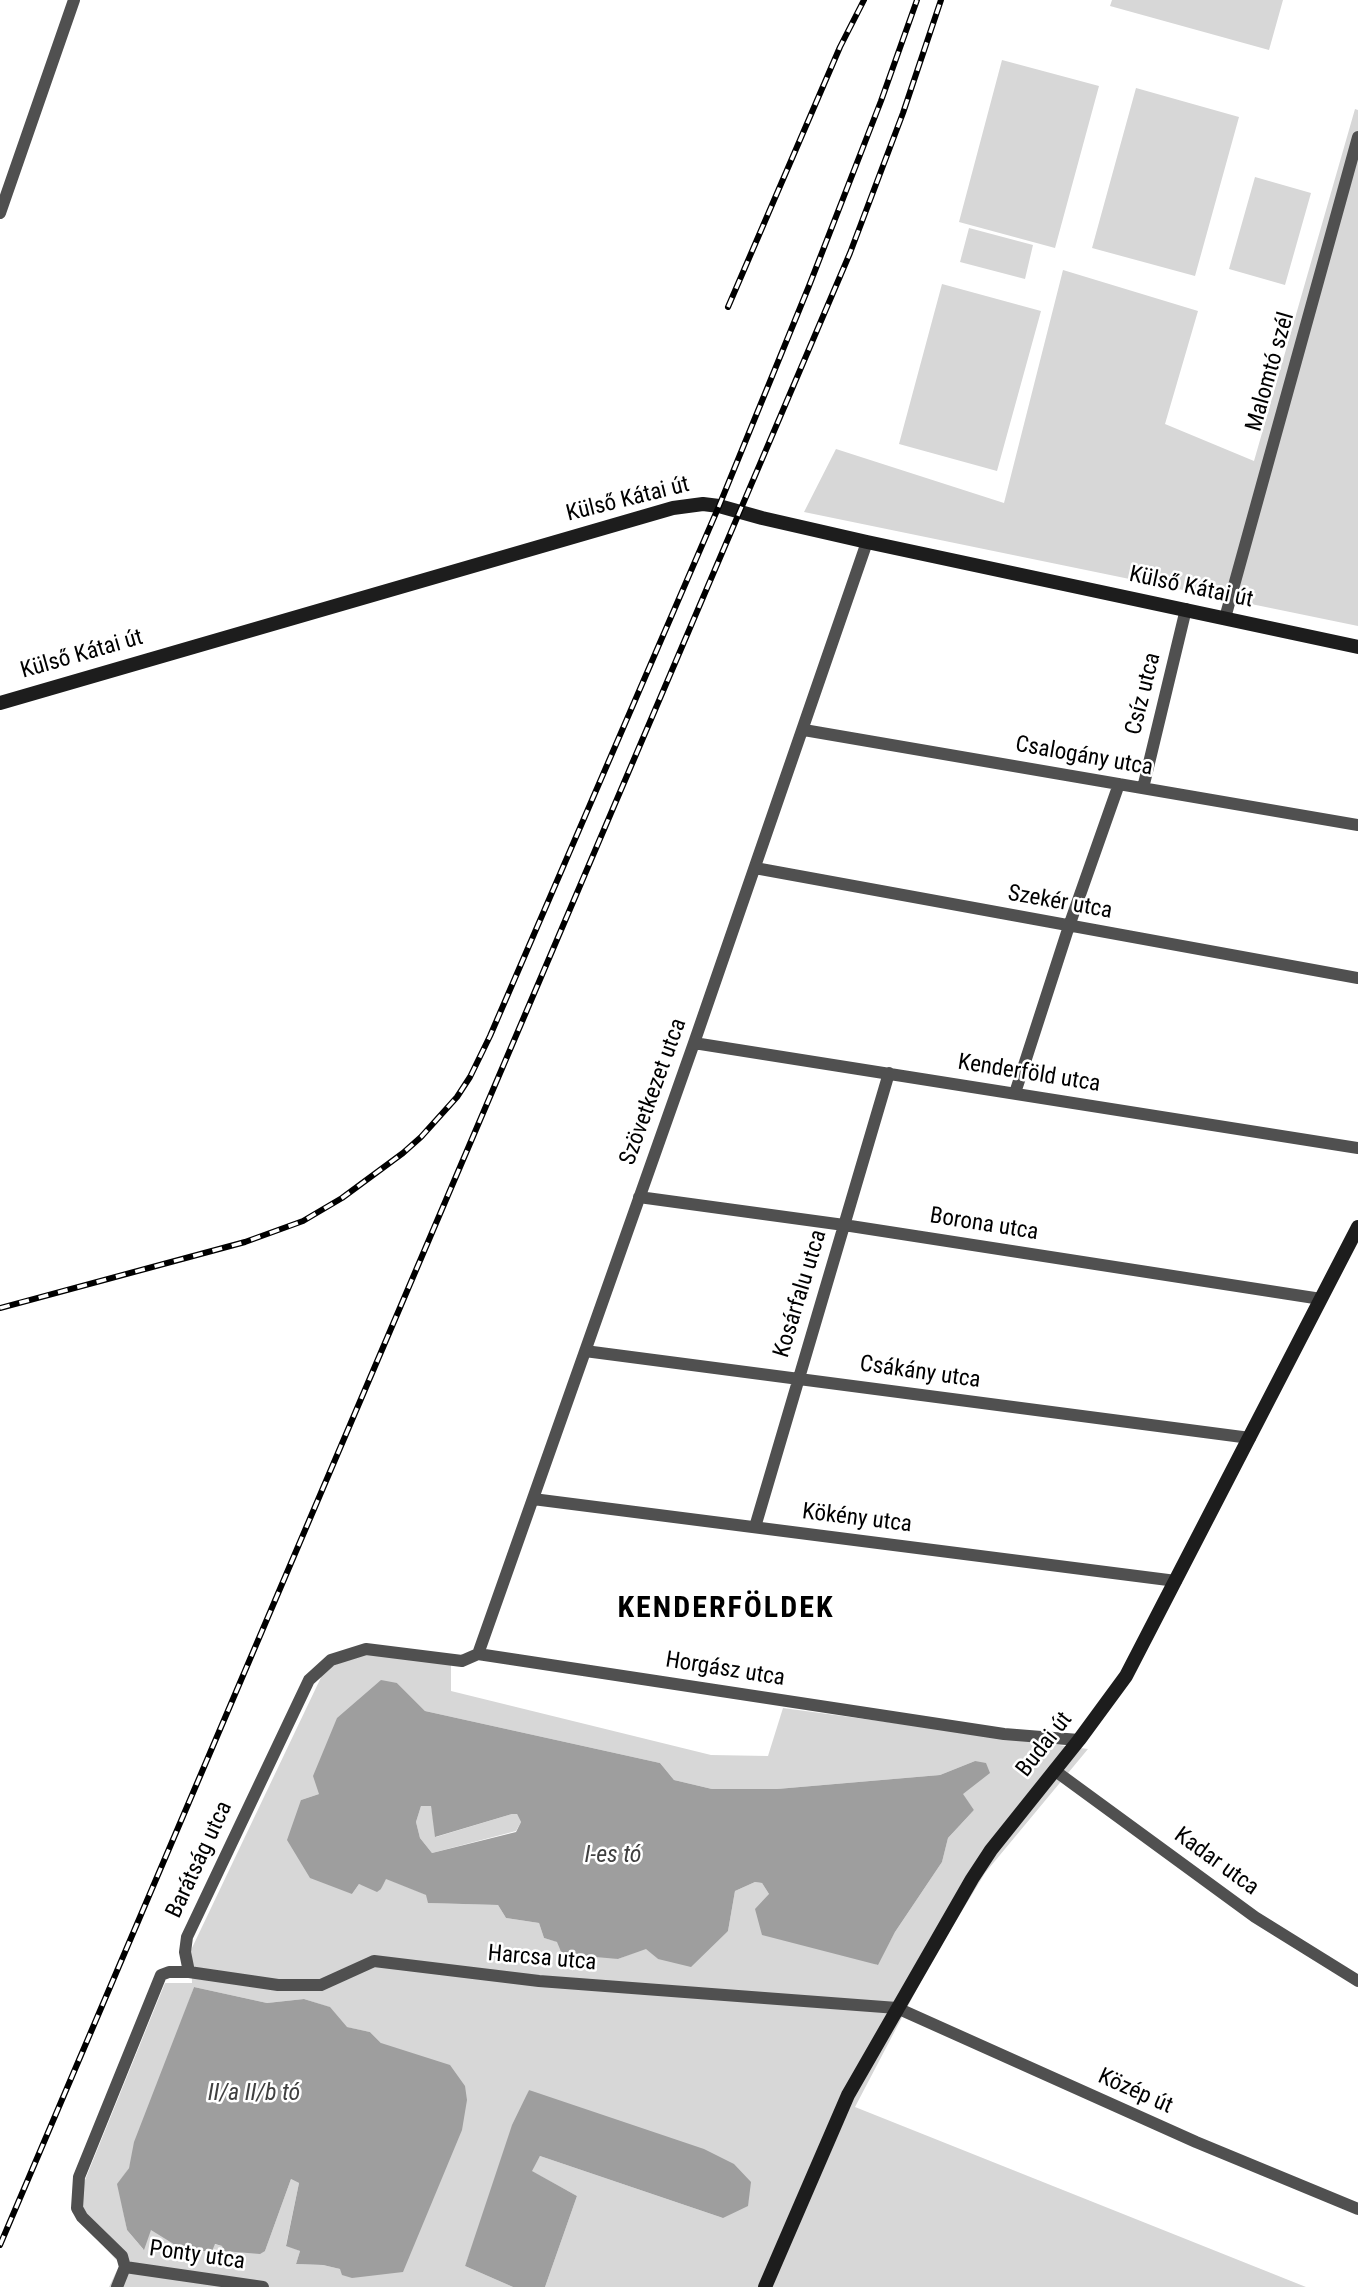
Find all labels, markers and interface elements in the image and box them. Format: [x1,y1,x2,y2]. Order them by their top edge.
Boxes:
street label: Malomtó szél [1241,309,1301,435]
street label: Külső Kátai út [564,471,692,529]
street label: Külső Kátai út [1127,561,1255,615]
street label: Külső Kátai út [18,624,146,686]
street label: Csíz utca [1120,650,1168,738]
street label: Csalogány utca [1013,731,1155,783]
street label: Szekér utca [1006,880,1114,926]
street label: Szövetkezet utca [615,1015,693,1169]
street label: Kenderföld utca [956,1049,1102,1099]
street label: Borona utca [928,1203,1040,1247]
street label: Kosárfalu utca [769,1227,833,1361]
street label: Csákány utca [858,1351,982,1395]
street label: Kökény utca [801,1499,913,1539]
district label: KENDERFÖLDEK [619,1591,833,1627]
street label: Horgász utca [663,1647,787,1693]
street label: Budai út [1011,1707,1079,1783]
street label: Barátság utca [161,1797,239,1923]
street label: Kadar utca [1168,1822,1264,1902]
water label: I-es tó [585,1842,641,1870]
street label: Harcsa utca [486,1941,598,1977]
street label: Közép út [1093,2063,1177,2121]
water label: II/a II/b tó [208,2080,300,2108]
street label: Ponty utca [147,2236,247,2276]

